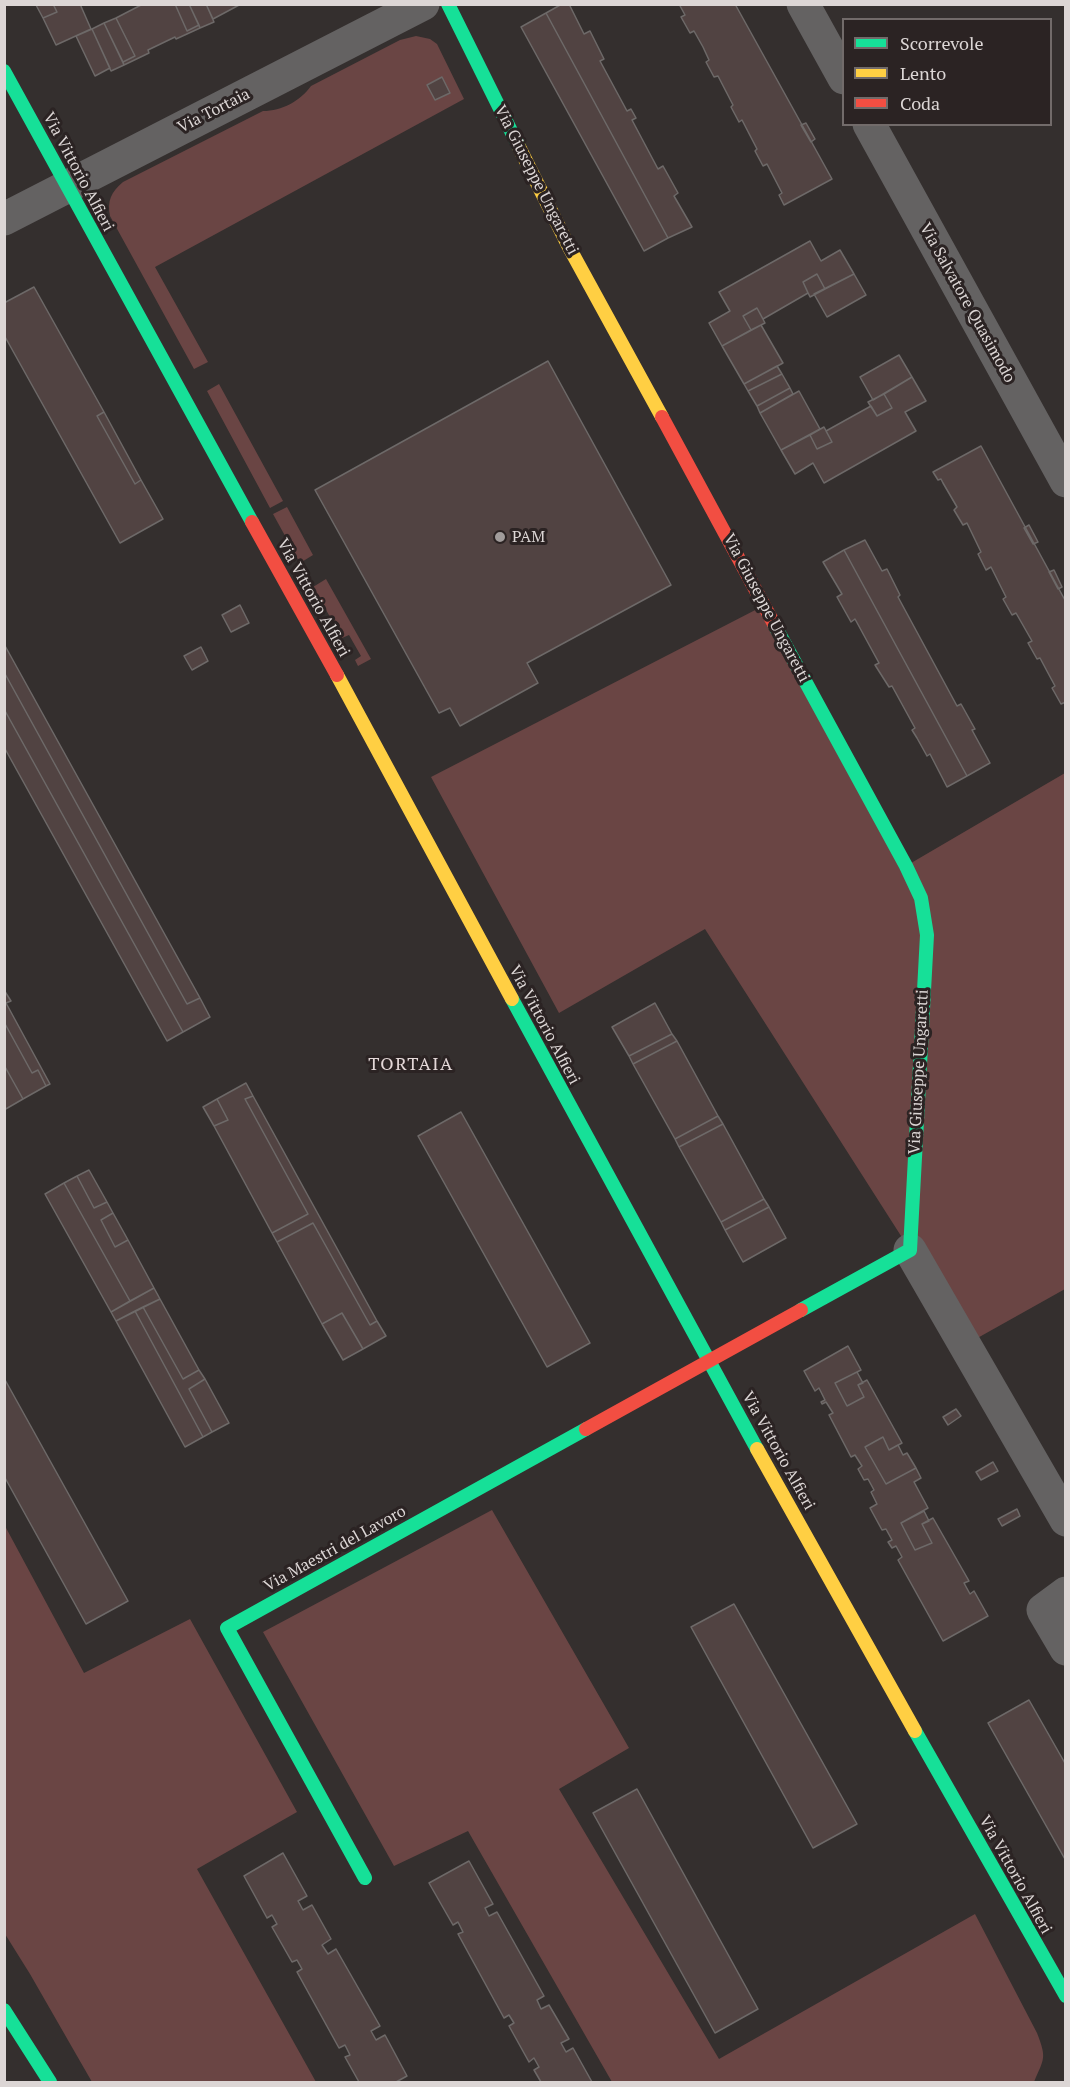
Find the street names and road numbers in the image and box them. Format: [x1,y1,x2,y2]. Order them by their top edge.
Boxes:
street label: Via Tortaia [175,85,253,137]
street label: Via Giuseppe Ungaretti [490,102,582,258]
street label: Via Vittorio Alfieri [38,109,118,235]
street label: Via Salvatore Quasimodo [915,220,1019,386]
street label: Via Giuseppe Ungaretti [719,530,813,686]
street label: Via Vittorio Alfieri [273,536,353,660]
street label: Via Vittorio Alfieri [504,962,584,1088]
street label: Via Giuseppe Ungaretti [905,989,933,1155]
street label: Via Vittorio Alfieri [738,1389,818,1513]
street label: Via Maestri del Lavoro [261,1502,409,1596]
street label: Via Vittorio Alfieri [975,1813,1055,1937]

